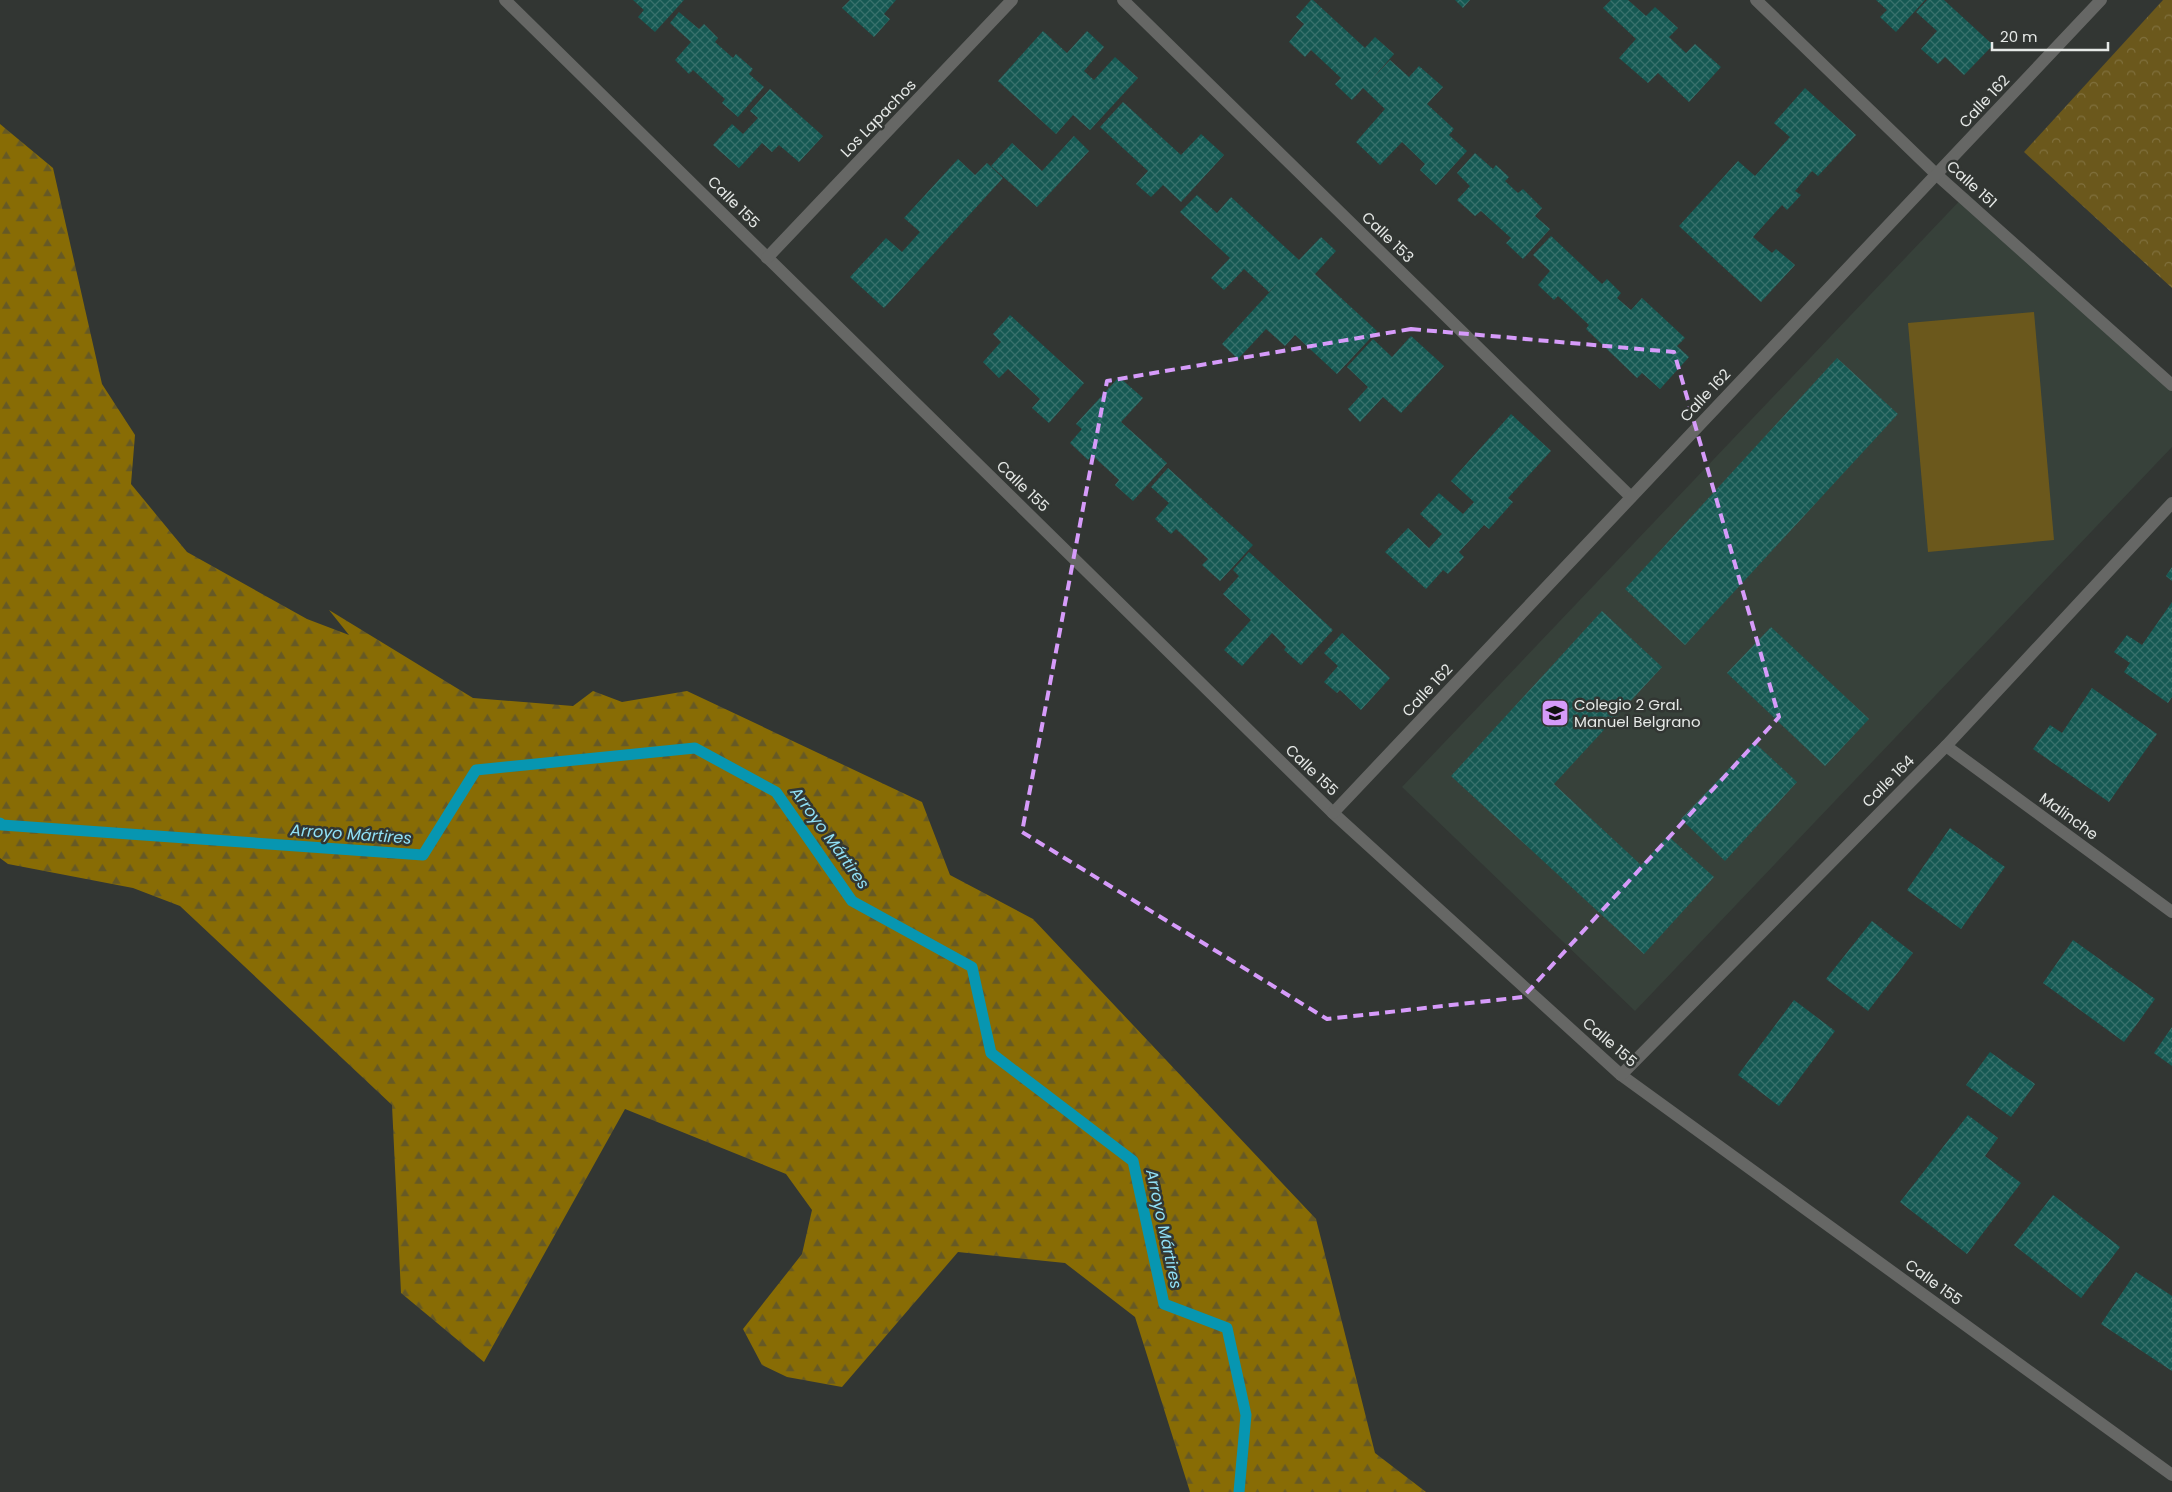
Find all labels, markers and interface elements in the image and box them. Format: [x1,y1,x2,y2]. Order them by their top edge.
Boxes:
scale bar [1992,20,2108,52]
text: 20 m [2000,26,2038,47]
street label: Calle 162 [1954,70,2014,132]
street label: Los Lapachos [835,74,921,162]
street label: Calle 151 [1942,156,2002,212]
street label: Calle 155 [703,171,765,233]
street label: Calle 153 [1357,207,1419,267]
street label: Calle 162 [1675,364,1735,426]
street label: Calle 155 [992,456,1054,516]
street label: Calle 162 [1397,659,1457,721]
place label: Colegio 2 Gral. Manuel Belgrano [1574,694,1701,732]
school or university icon: Colegio 2 Gral. Manuel Belgrano [1540,698,1570,728]
street label: Calle 155 [1281,740,1343,800]
street label: Calle 164 [1857,750,1919,812]
water label: Arroyo Mártires [784,781,875,894]
street label: Malinche [2035,788,2103,844]
water label: Arroyo Mártires [289,818,412,850]
street label: Calle 155 [1578,1012,1642,1072]
water label: Arroyo Mártires [1140,1166,1188,1291]
street label: Calle 155 [1901,1254,1967,1310]

